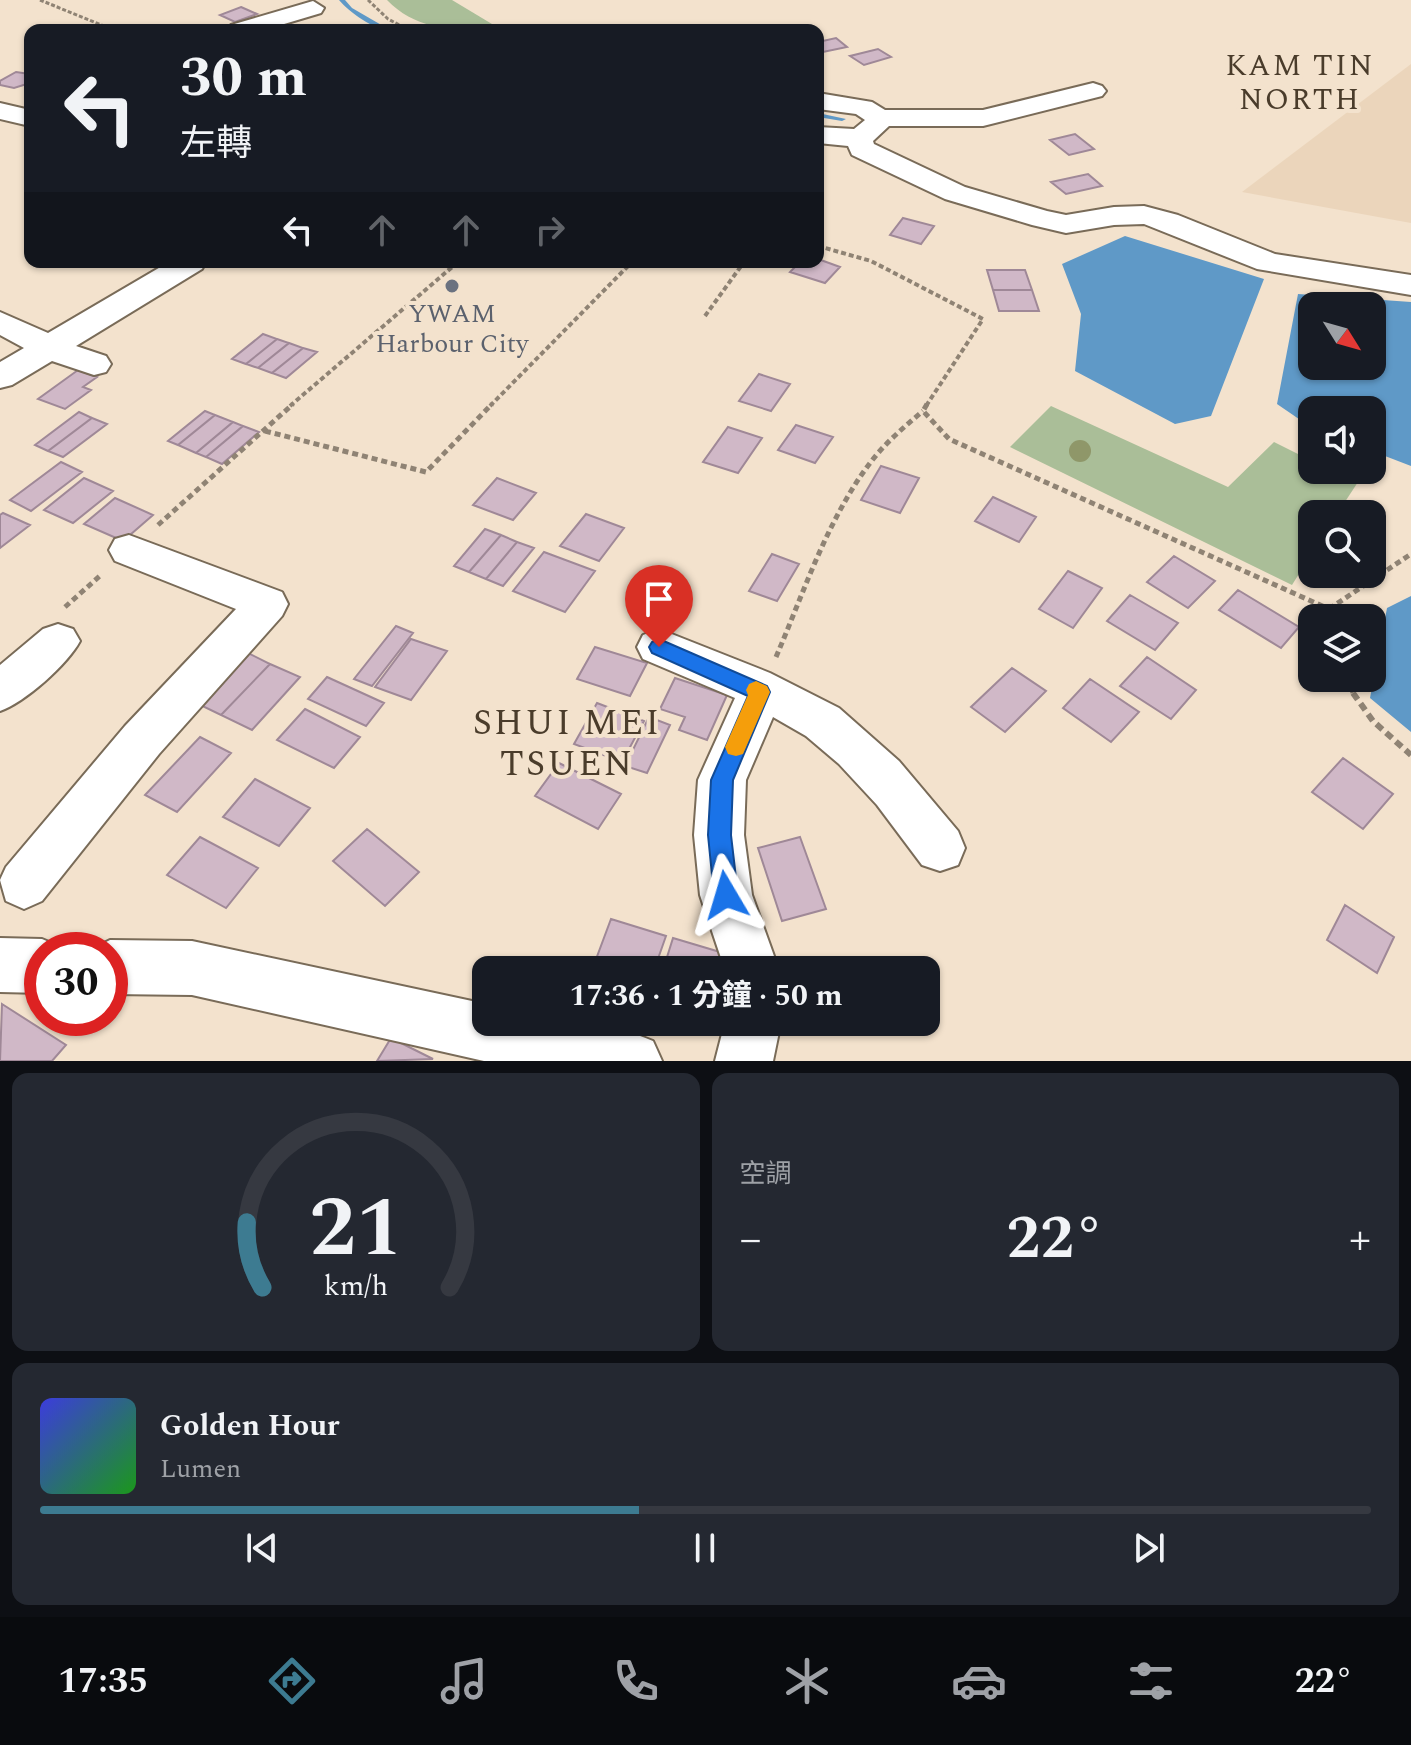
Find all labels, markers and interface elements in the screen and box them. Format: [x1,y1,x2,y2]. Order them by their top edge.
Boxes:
text: 30 m [180,36,307,121]
district label: KAM TIN NORTH [1225,43,1375,123]
icon: left [48,56,152,160]
text: 左轉 [180,117,252,172]
icon: left [276,208,320,252]
icon: ahead [360,208,404,252]
icon: ahead [444,208,488,252]
icon: right [528,208,572,252]
marker: YWAM Harbour City [443,277,461,295]
north arrow [1298,292,1386,380]
map controls [1298,292,1386,692]
place label: YWAM Harbour City [376,294,530,364]
button: sound [1298,396,1386,484]
button: search [1298,500,1386,588]
pin [625,565,693,647]
icon: arrive [637,577,681,621]
button: layers [1298,604,1386,692]
district label: SHUI MEI TSUEN [473,696,661,792]
position arrow [684,853,768,937]
speed limit sign: 30 [24,932,128,1036]
text: 17:36 · 1 分鐘 · 50 m [570,973,842,1019]
text: 空調 [740,1154,792,1194]
text: 21 [309,1166,402,1293]
text: 22° [1007,1193,1104,1285]
text: − [740,1206,762,1273]
text: + [1349,1206,1371,1273]
text: km/h [324,1265,388,1308]
text: Golden Hour [160,1403,340,1449]
text: Lumen [160,1449,241,1489]
icon: previous [240,1526,284,1570]
icon: pause [683,1526,727,1570]
icon: next [1127,1526,1171,1570]
icon: directions [264,1653,320,1709]
icon: music [436,1653,492,1709]
icon: phone [608,1653,664,1709]
icon: climate [779,1653,835,1709]
icon: car [951,1653,1007,1709]
icon: filters [1123,1653,1179,1709]
text: 17:35 [58,1654,148,1709]
text: 22° [1295,1654,1353,1709]

